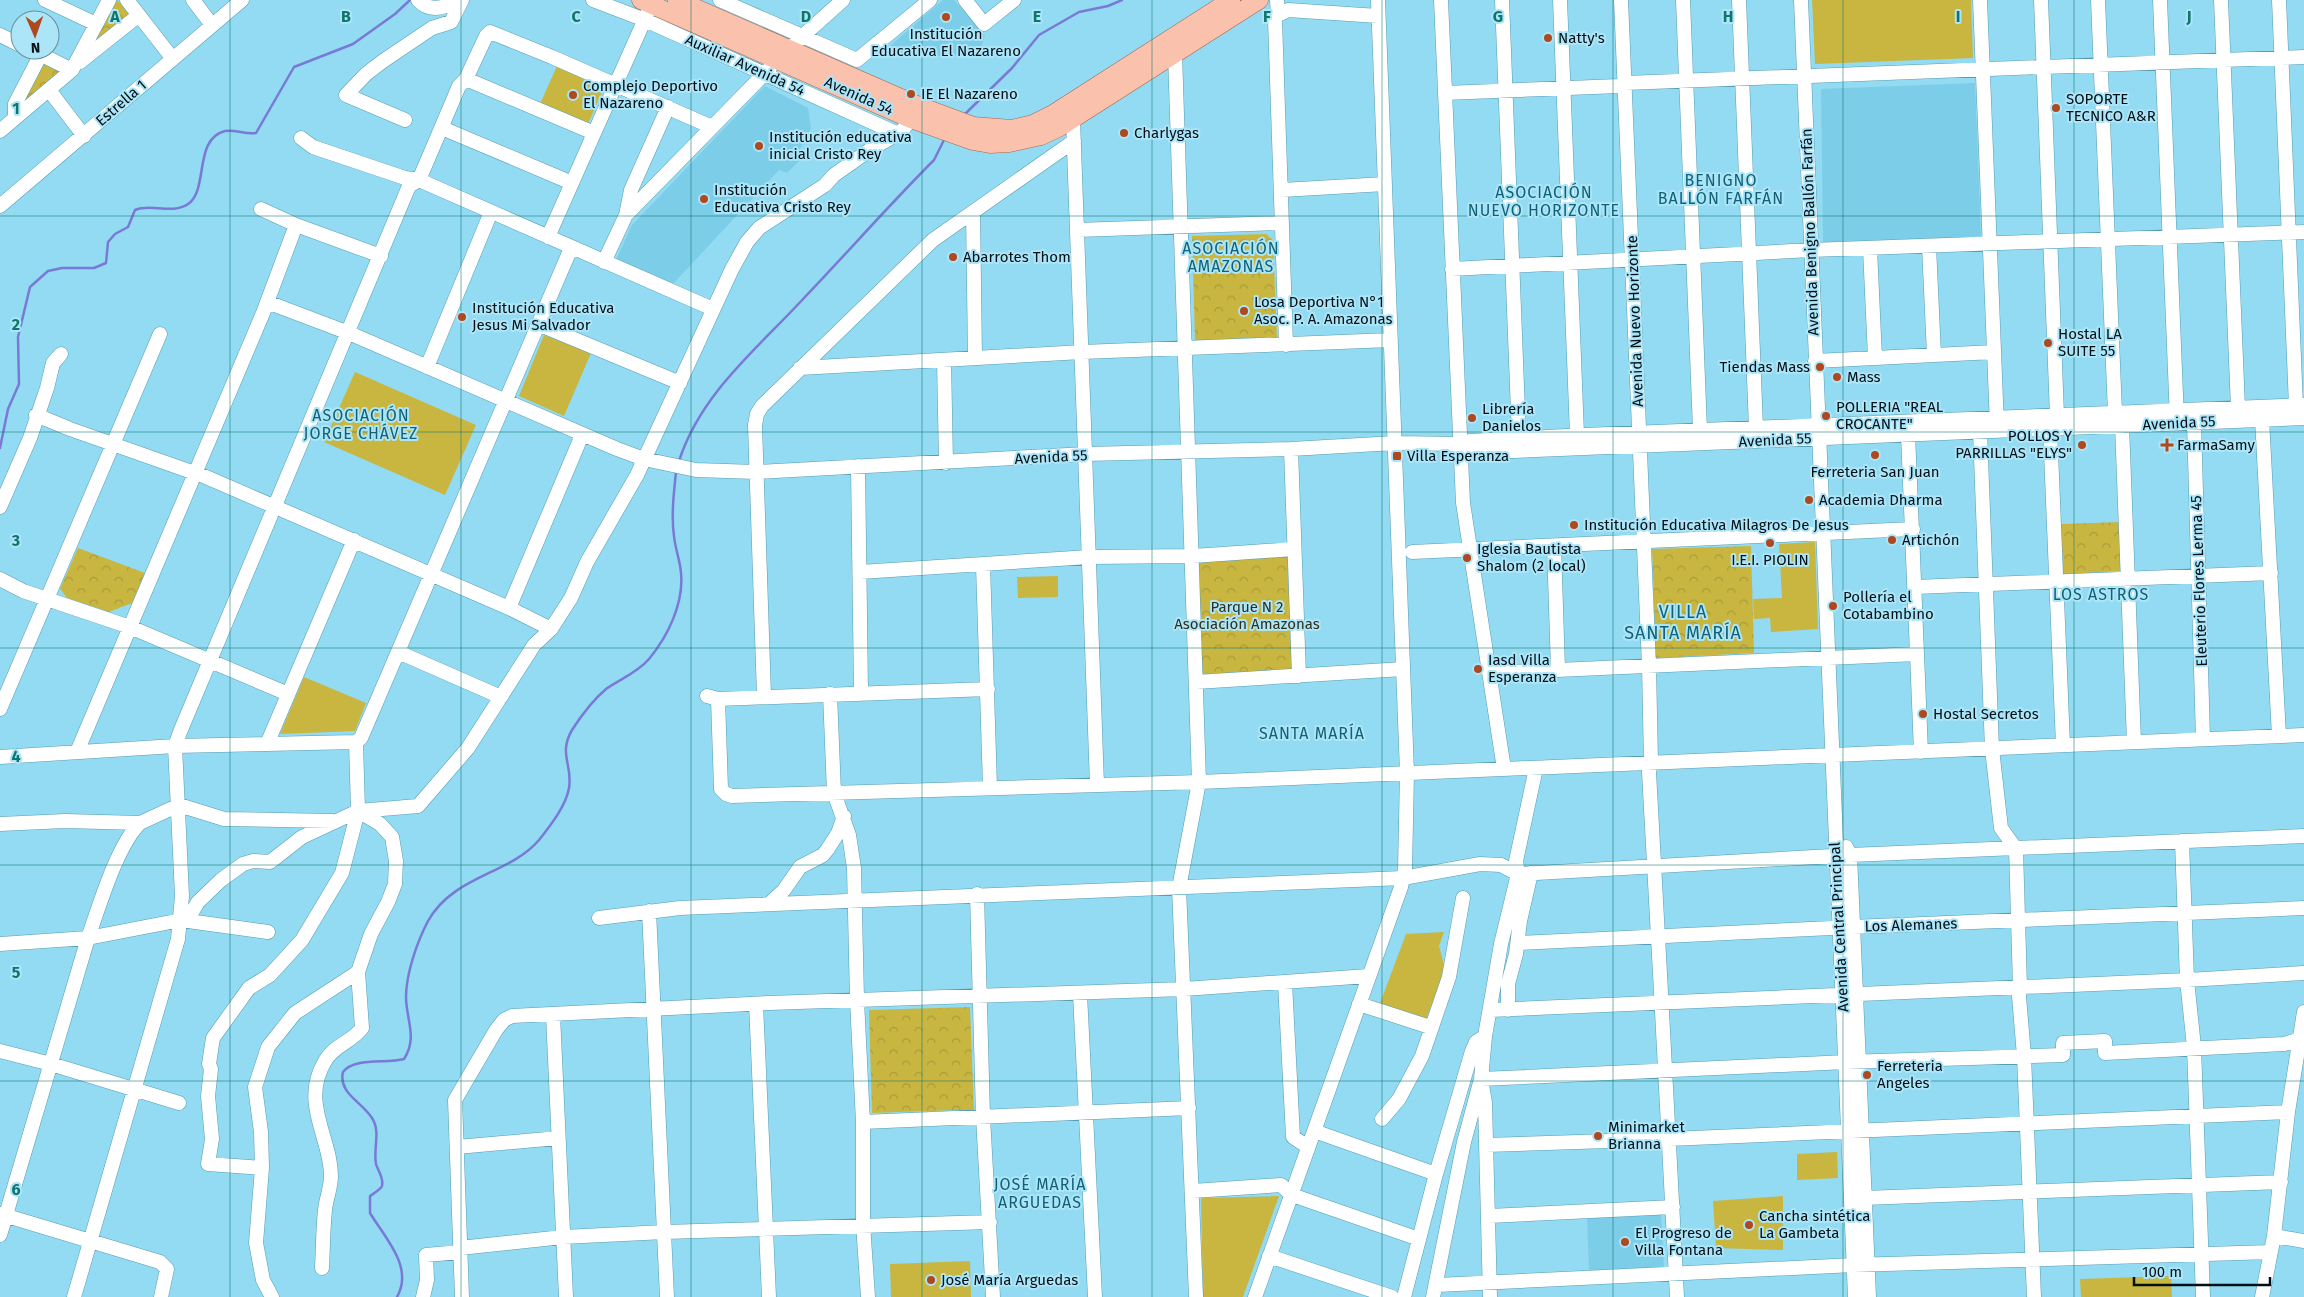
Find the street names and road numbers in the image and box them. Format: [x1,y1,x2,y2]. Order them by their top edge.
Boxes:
street label: Auxiliar Avenida 54 [682,31,808,99]
street label: Avenida 54 [822,73,896,119]
street label: Estrella 1 [92,76,150,130]
street label: Avenida Benigno Ballón Farfán [1797,128,1823,336]
street label: Avenida Nuevo Horizonte [1623,235,1647,407]
street label: Avenida 55 [2142,412,2216,434]
street label: Avenida 55 [1738,429,1812,451]
street label: Avenida 55 [1014,446,1088,468]
street label: Eleuterio Flores Lerma 45 [2187,495,2211,667]
street label: Avenida Central Principal [1826,841,1852,1012]
street label: Los Alemanes [1864,914,1958,936]

